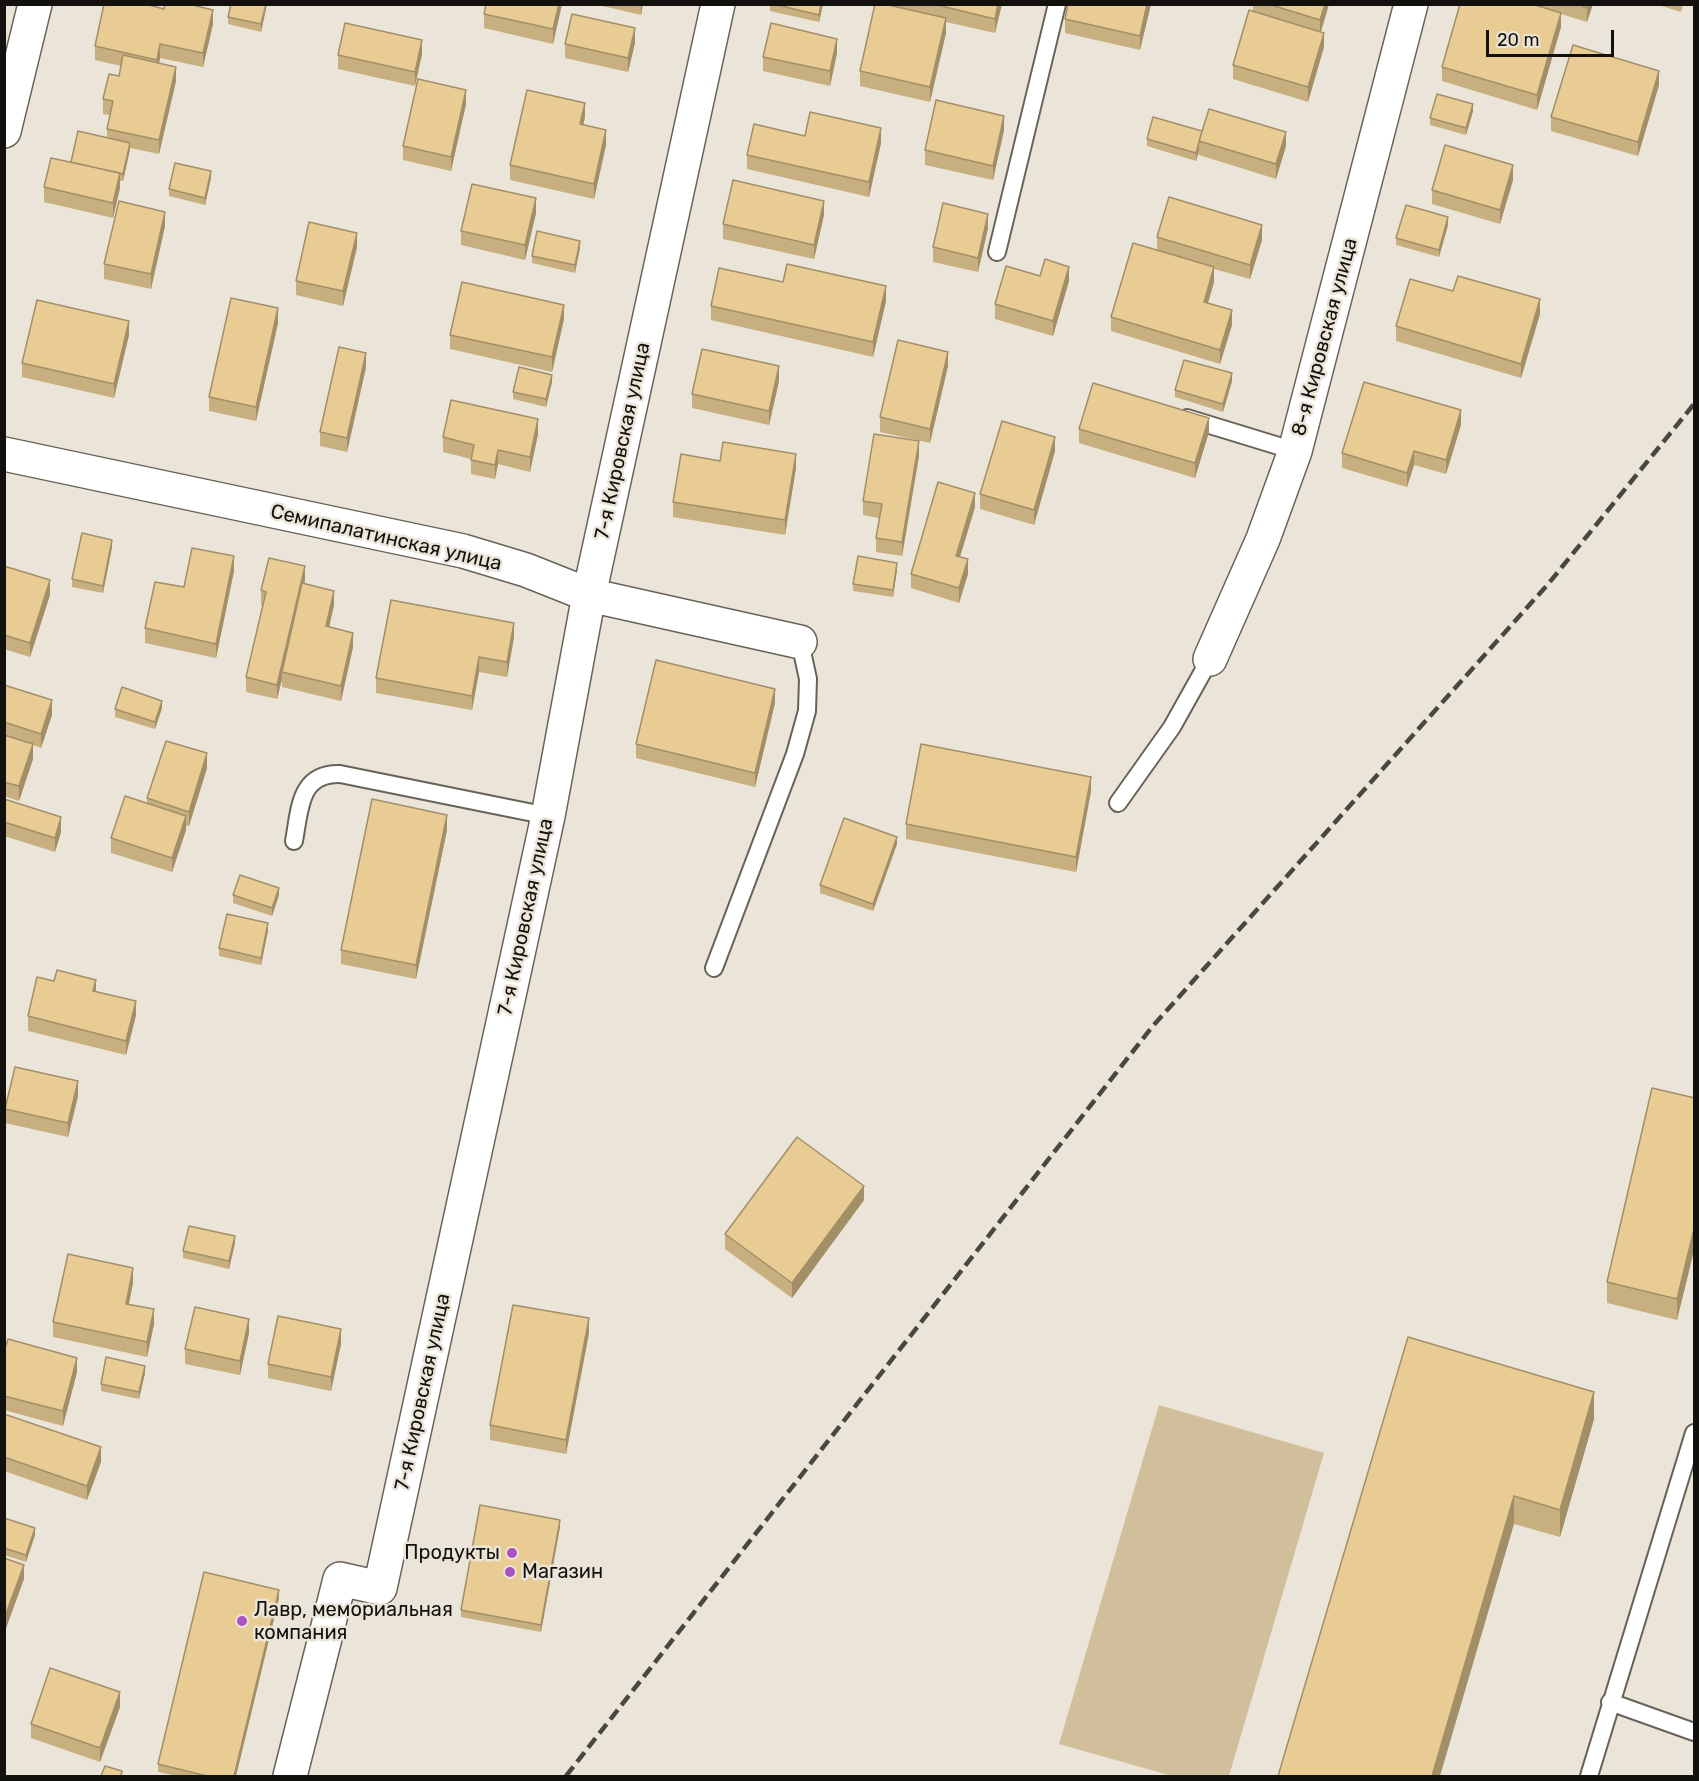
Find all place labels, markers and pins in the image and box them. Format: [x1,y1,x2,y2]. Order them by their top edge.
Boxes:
place label: Продукты [404,1541,500,1565]
marker: Продукты [505,1546,519,1560]
place label: Магазин [522,1560,603,1584]
marker: Магазин [503,1565,517,1579]
place label: Лавр, мемориальная компания [254,1598,453,1645]
marker: Лавр, мемориальная компания [235,1614,249,1628]

